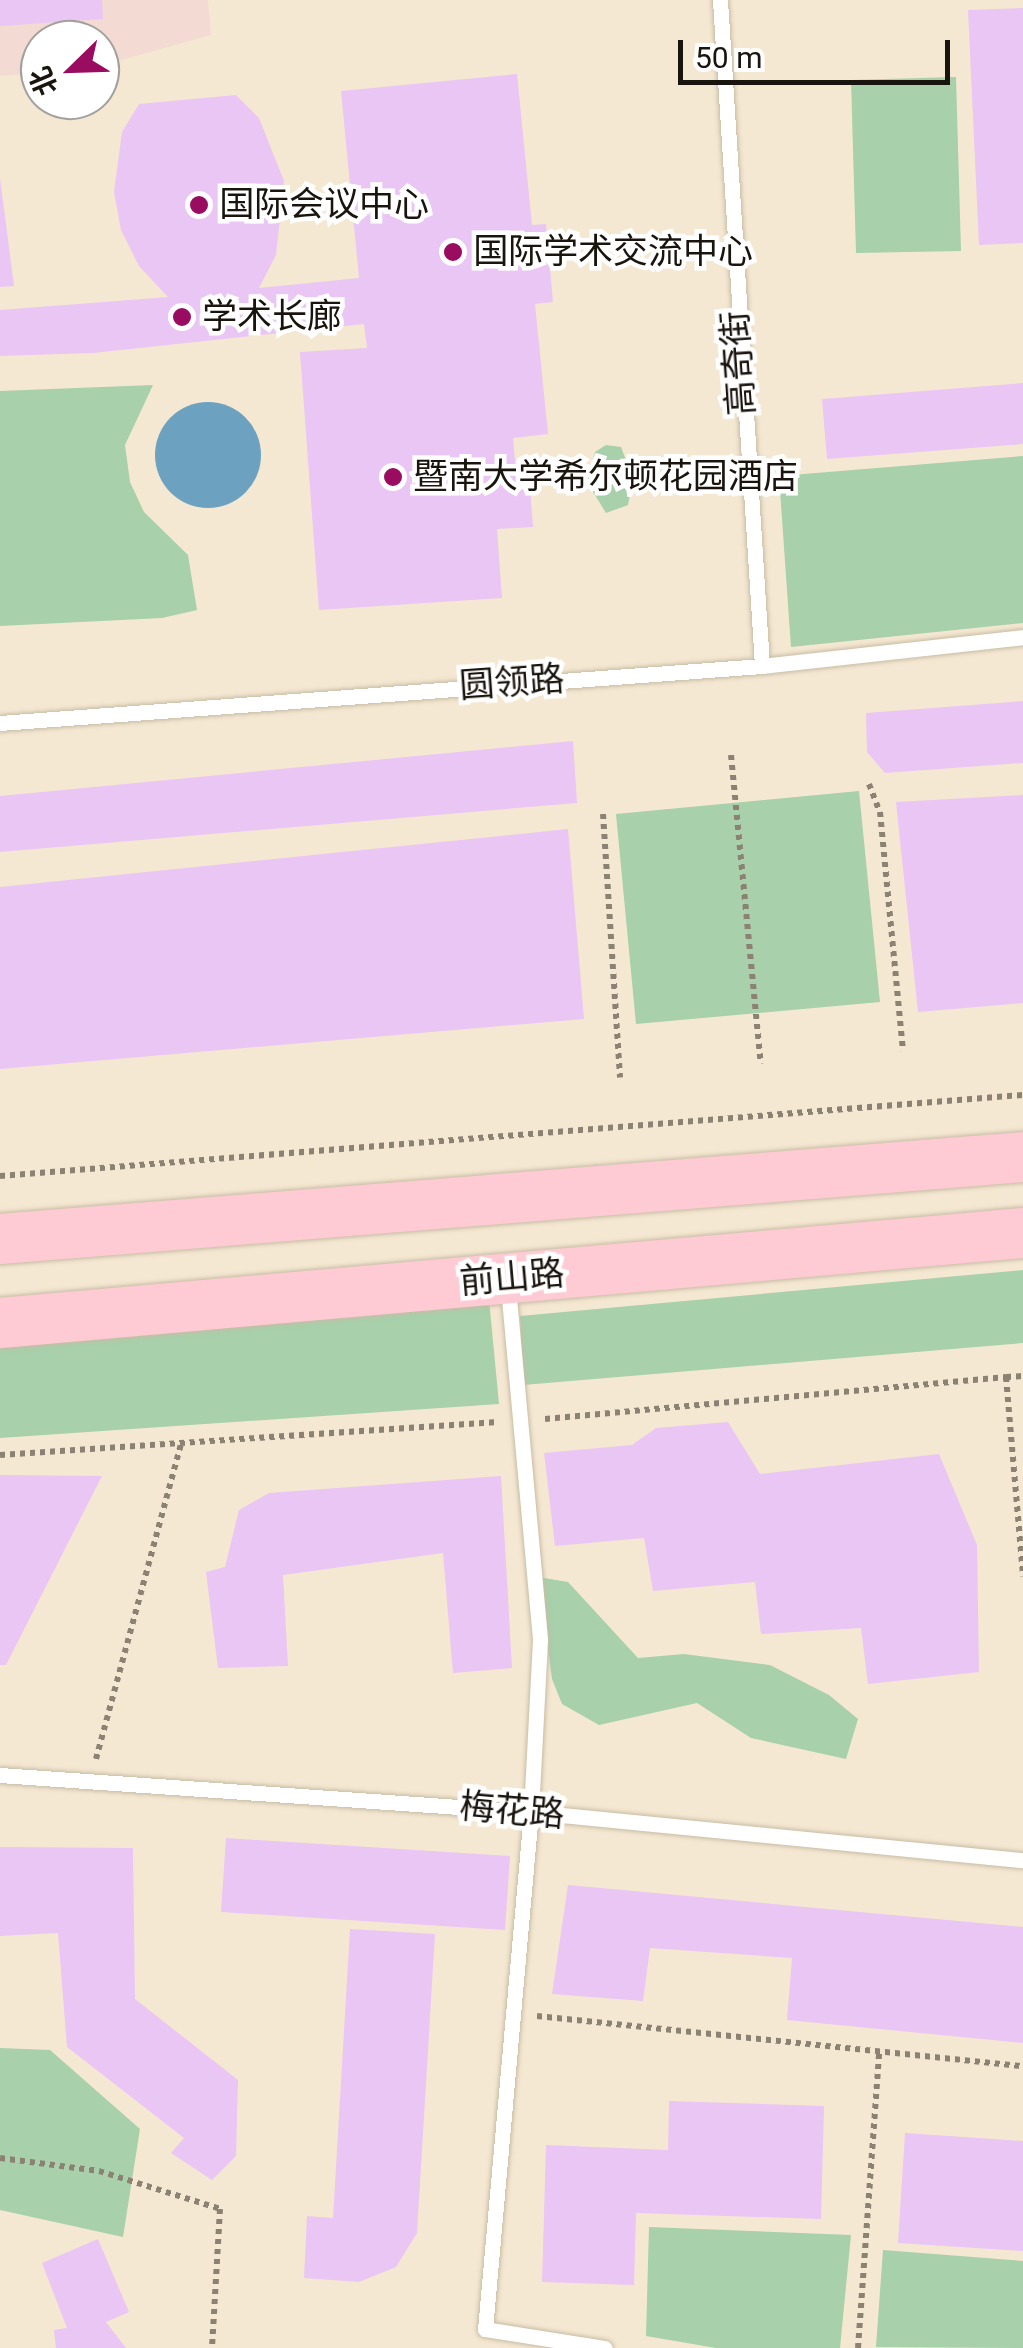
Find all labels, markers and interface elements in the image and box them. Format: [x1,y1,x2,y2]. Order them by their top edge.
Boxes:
north arrow [20,20,120,120]
scale bar [683,20,956,82]
text: 50 m [695,40,762,75]
text: 北 [23,62,64,100]
place label: 国际会议中心 [219,184,429,226]
marker: 国际会议中心 [188,194,210,216]
place label: 国际学术交流中心 [473,231,753,273]
marker: 国际学术交流中心 [442,241,464,263]
place label: 学术长廊 [202,296,342,338]
marker: 学术长廊 [171,306,193,328]
street label: 高奇街 [714,309,764,417]
place label: 暨南大学希尔顿花园酒店 [413,456,798,498]
marker: 暨南大学希尔顿花园酒店 [382,466,404,488]
street label: 圆领路 [458,658,566,708]
street label: 前山路 [458,1253,566,1303]
street label: 梅花路 [458,1786,566,1836]

